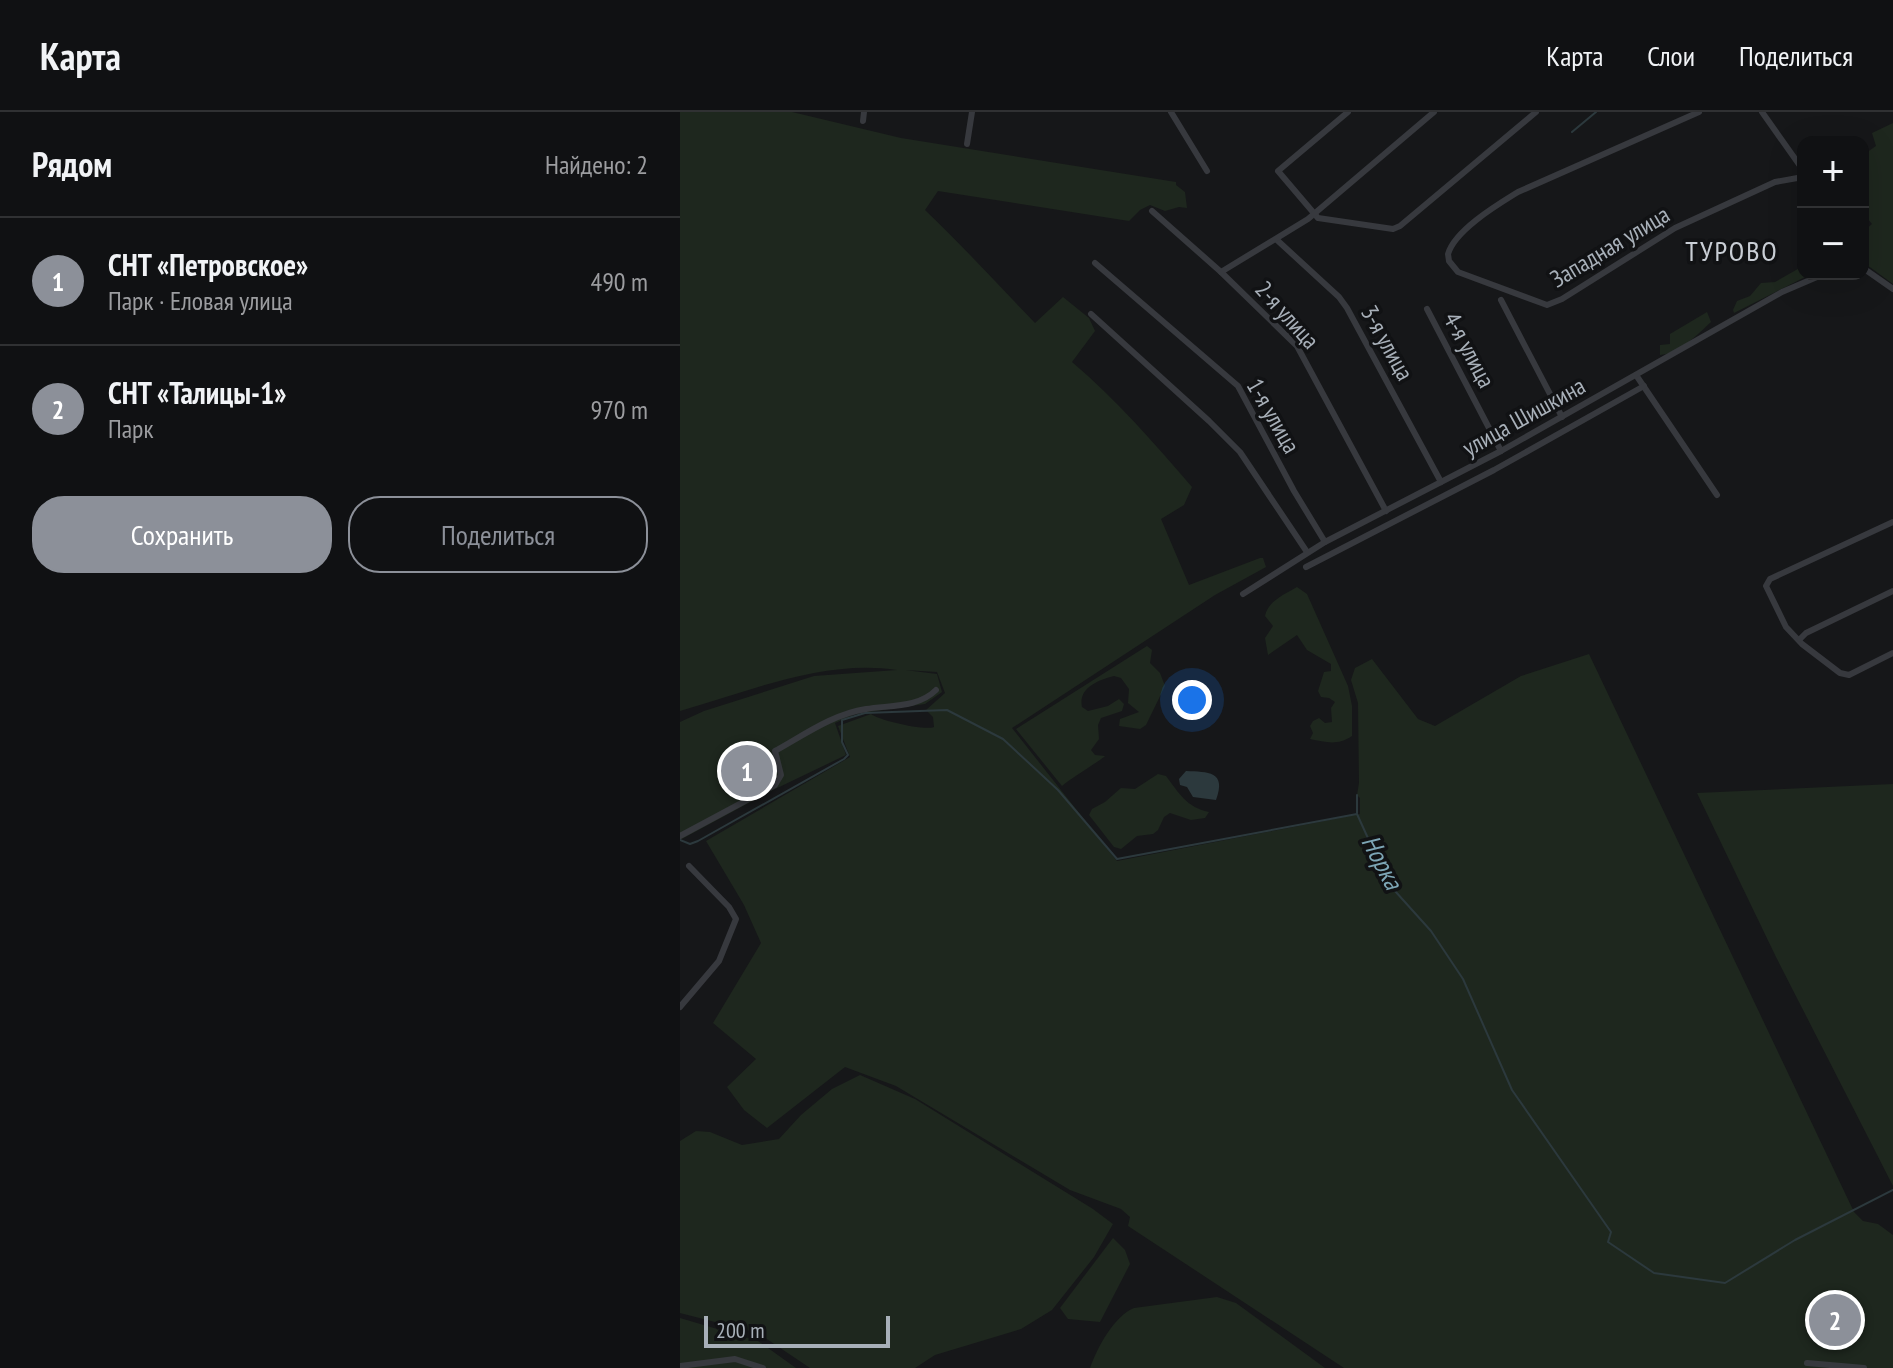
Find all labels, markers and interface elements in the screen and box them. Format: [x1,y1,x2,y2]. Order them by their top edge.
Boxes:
text: Карта [40,31,121,80]
text: Карта [1546,37,1603,74]
text: Слои [1647,37,1695,74]
text: Поделиться [1739,37,1853,74]
map controls [1797,136,1869,280]
button: + [1797,136,1869,208]
text: Рядом [32,142,112,186]
text: Найдено: 2 [545,148,648,181]
street label: Западная улица [1544,199,1675,294]
button: − [1797,208,1869,280]
district label: ТУРОВО [1685,232,1779,269]
text: СНТ «Петровское» [108,245,308,284]
text: 1 [52,265,64,298]
text: 490 m [590,265,648,298]
street label: 2-я улица [1249,274,1326,355]
text: Парк · Еловая улица [108,284,293,317]
street label: 3-я улица [1354,300,1421,386]
street label: 4-я улица [1437,307,1502,393]
street label: улица Шишкина [1457,370,1591,463]
text: СНТ «Талицы-1» [108,373,286,412]
street label: 1-я улица [1240,373,1307,459]
text: 2 [52,393,64,426]
text: 970 m [590,393,648,426]
text: Парк [108,412,153,445]
button: Сохранить [32,496,332,573]
button: Поделиться [348,496,648,573]
your location [1172,680,1212,720]
pin: 1 [721,741,773,801]
water label: Норка [1355,829,1411,896]
pin: 2 [1809,1290,1861,1350]
scale bar [704,1312,890,1348]
text: 200 m [716,1316,765,1344]

